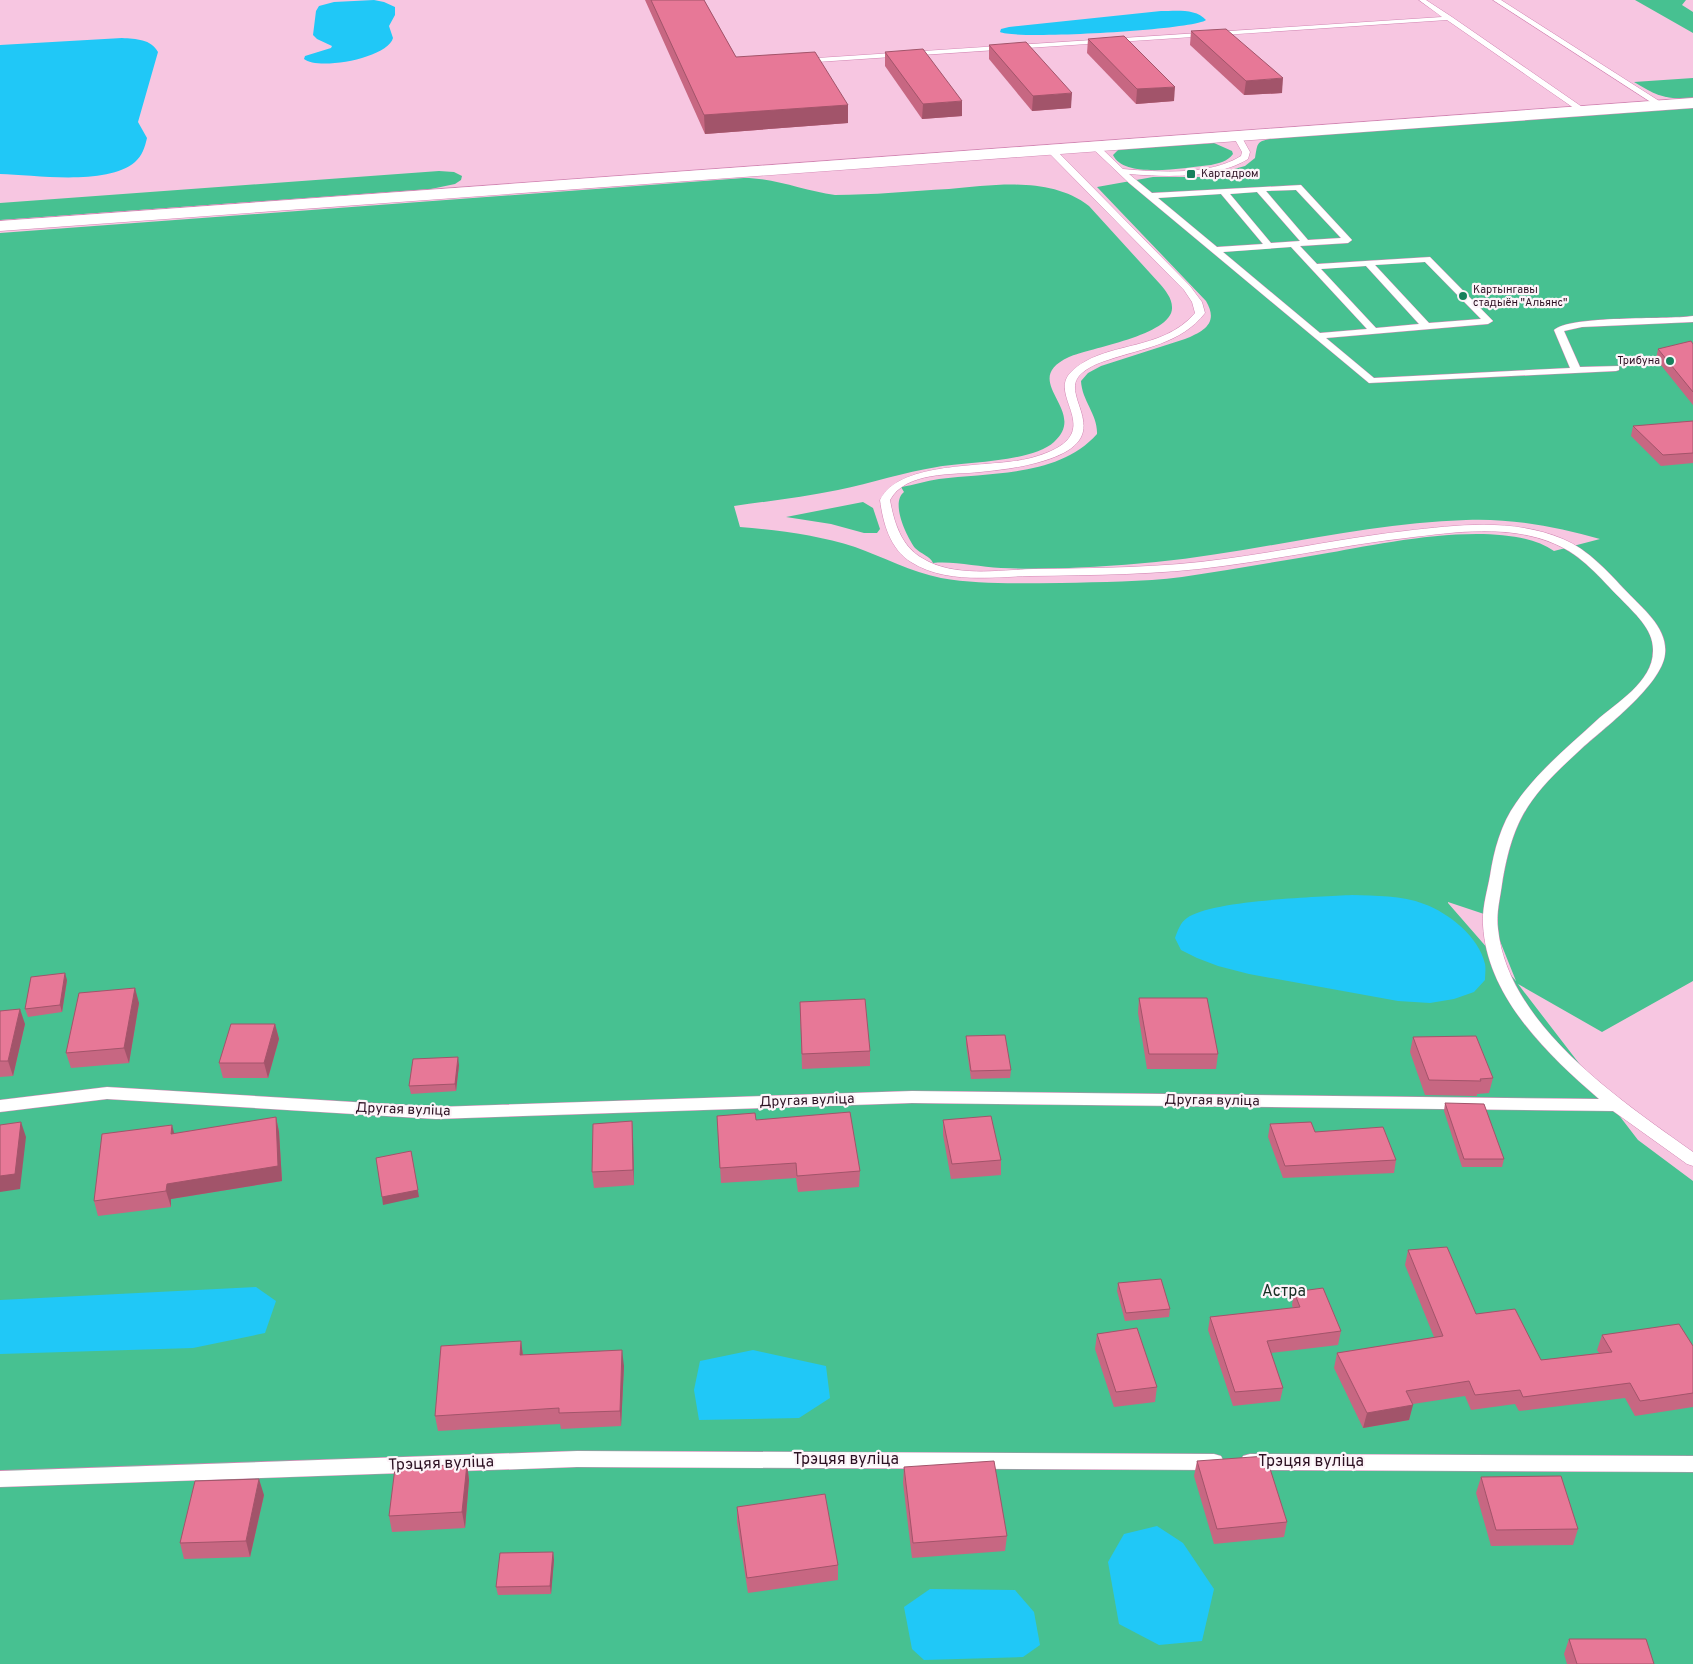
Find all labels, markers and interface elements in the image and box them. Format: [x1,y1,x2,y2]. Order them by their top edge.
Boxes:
place label: Картадром [1201,167,1259,181]
marker: Картадром [1185,168,1197,180]
place label: Картынгавы стадыён "Альянс" [1473,283,1568,310]
marker: Картынгавы стадыён "Альянс" [1457,290,1469,302]
place label: Трибуна [1617,354,1660,368]
marker: Трибуна [1664,355,1676,367]
street label: Другая вуліца [759,1091,855,1111]
street label: Другая вуліца [1164,1092,1260,1110]
street label: Другая вуліца [355,1100,451,1120]
park label: Астра [1262,1282,1306,1302]
street label: Трэцяя вуліца [793,1450,899,1470]
street label: Трэцяя вуліца [388,1452,494,1476]
street label: Трэцяя вуліца [1258,1452,1364,1472]

